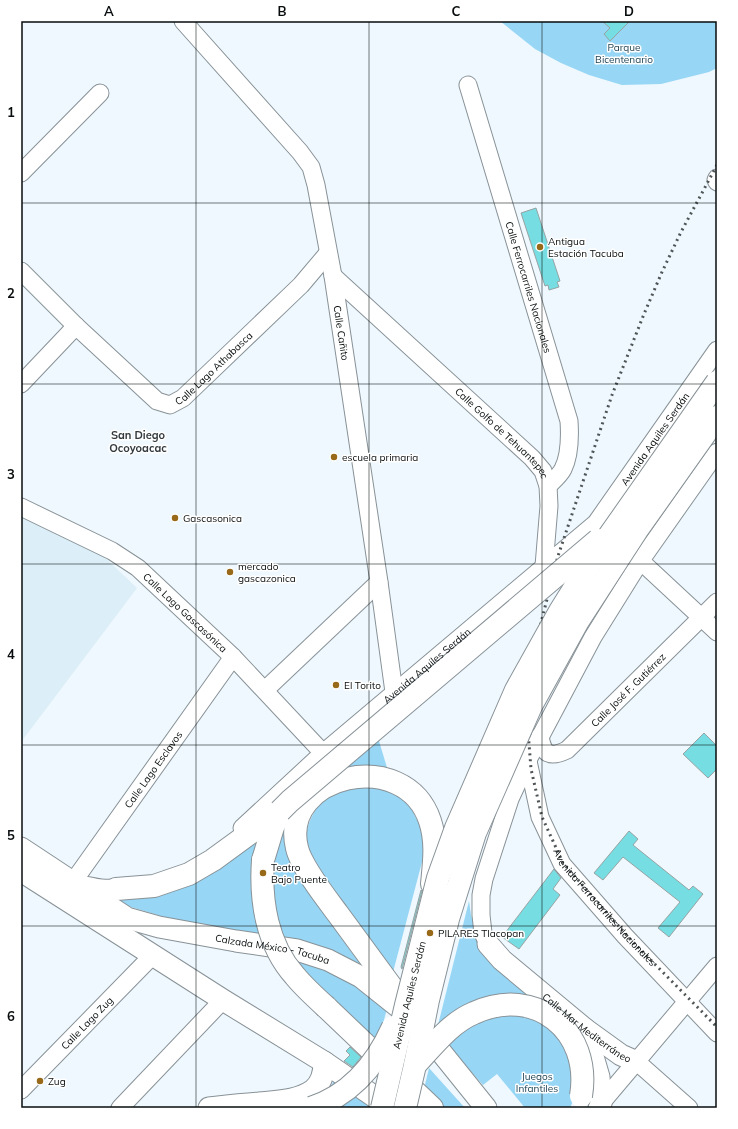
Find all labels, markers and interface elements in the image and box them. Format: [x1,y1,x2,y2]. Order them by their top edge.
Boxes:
text: A [104,3,114,19]
text: B [278,3,287,19]
text: C [452,3,461,19]
text: D [624,3,634,19]
park label: Parque Bicentenario [595,41,653,66]
text: 1 [7,104,15,120]
street label: Calle Ferrocarriles Nacionales [503,220,555,354]
place label: Antigua Estación Tacuba [548,235,624,260]
marker: Antigua Estación Tacuba [535,242,545,252]
text: 2 [7,285,15,301]
street label: Calle Cañito [331,304,352,362]
street label: Calle Lago Athabasca [172,329,255,408]
street label: Calle Golfo de Tehuantepec [453,385,552,480]
street label: Avenida Aquiles Serdán [618,390,692,488]
district label: San Diego Ocoyoacac [109,428,167,455]
place label: escuela primaria [342,451,418,464]
marker: escuela primaria [329,452,339,462]
text: 3 [7,466,15,482]
place label: Gascasonica [183,512,242,525]
marker: Gascasonica [170,513,180,523]
place label: mercado gascazonica [238,560,296,585]
marker: mercado gascazonica [225,567,235,577]
street label: Calle Lago Gascasónica [141,570,230,655]
street label: Avenida Aquiles Serdán [380,625,473,706]
text: 4 [7,646,15,662]
street label: Calle José F. Gutiérrez [588,650,668,730]
place label: El Torito [344,679,381,692]
marker: El Torito [331,680,341,690]
street label: Calle Lago Esclavos [121,728,185,810]
text: 5 [7,827,15,843]
street label: Avenida Ferrocarriles Nacionales [551,846,659,968]
place label: Teatro Bajo Puente [271,861,327,886]
marker: Teatro Bajo Puente [258,868,268,878]
place label: PILARES Tlacopan [438,927,524,940]
marker: PILARES Tlacopan [425,928,435,938]
street label: Calzada México - Tacuba [214,931,332,967]
street label: Avenida Aquiles Serdán [389,940,428,1050]
street label: Calle Mar Mediterráneo [540,990,633,1065]
street label: Calle Lago Zug [58,994,116,1052]
text: 6 [7,1008,15,1024]
park label: Juegos Infantiles [516,1070,558,1095]
place label: Zug [48,1075,66,1088]
marker: Zug [35,1076,45,1086]

